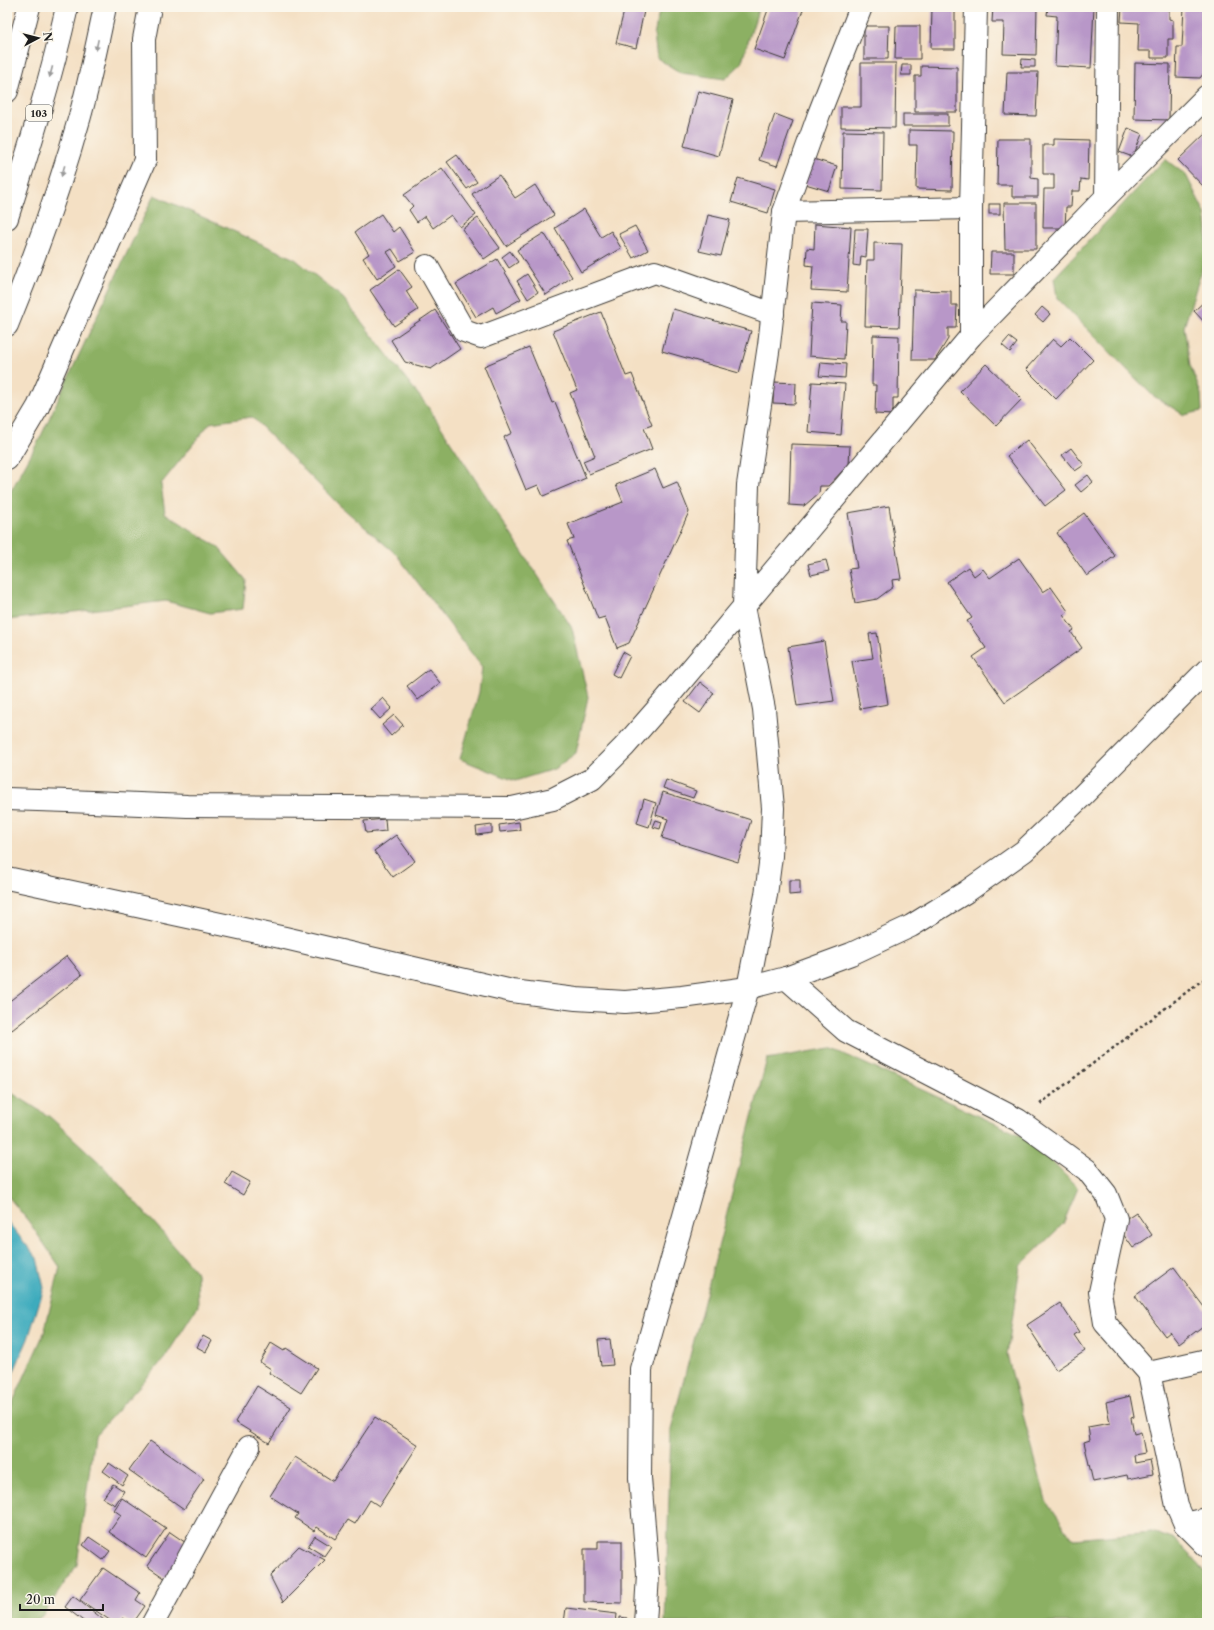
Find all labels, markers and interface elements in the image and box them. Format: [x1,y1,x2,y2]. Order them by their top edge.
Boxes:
north arrow [18,18,58,58]
text: N [40,31,56,43]
one-way arrow [93,39,99,51]
one-way arrow [48,66,54,78]
road number: 103 [26,105,52,121]
one-way arrow [60,165,66,177]
scale bar [20,1586,103,1612]
text: 20 m [26,1592,55,1607]

